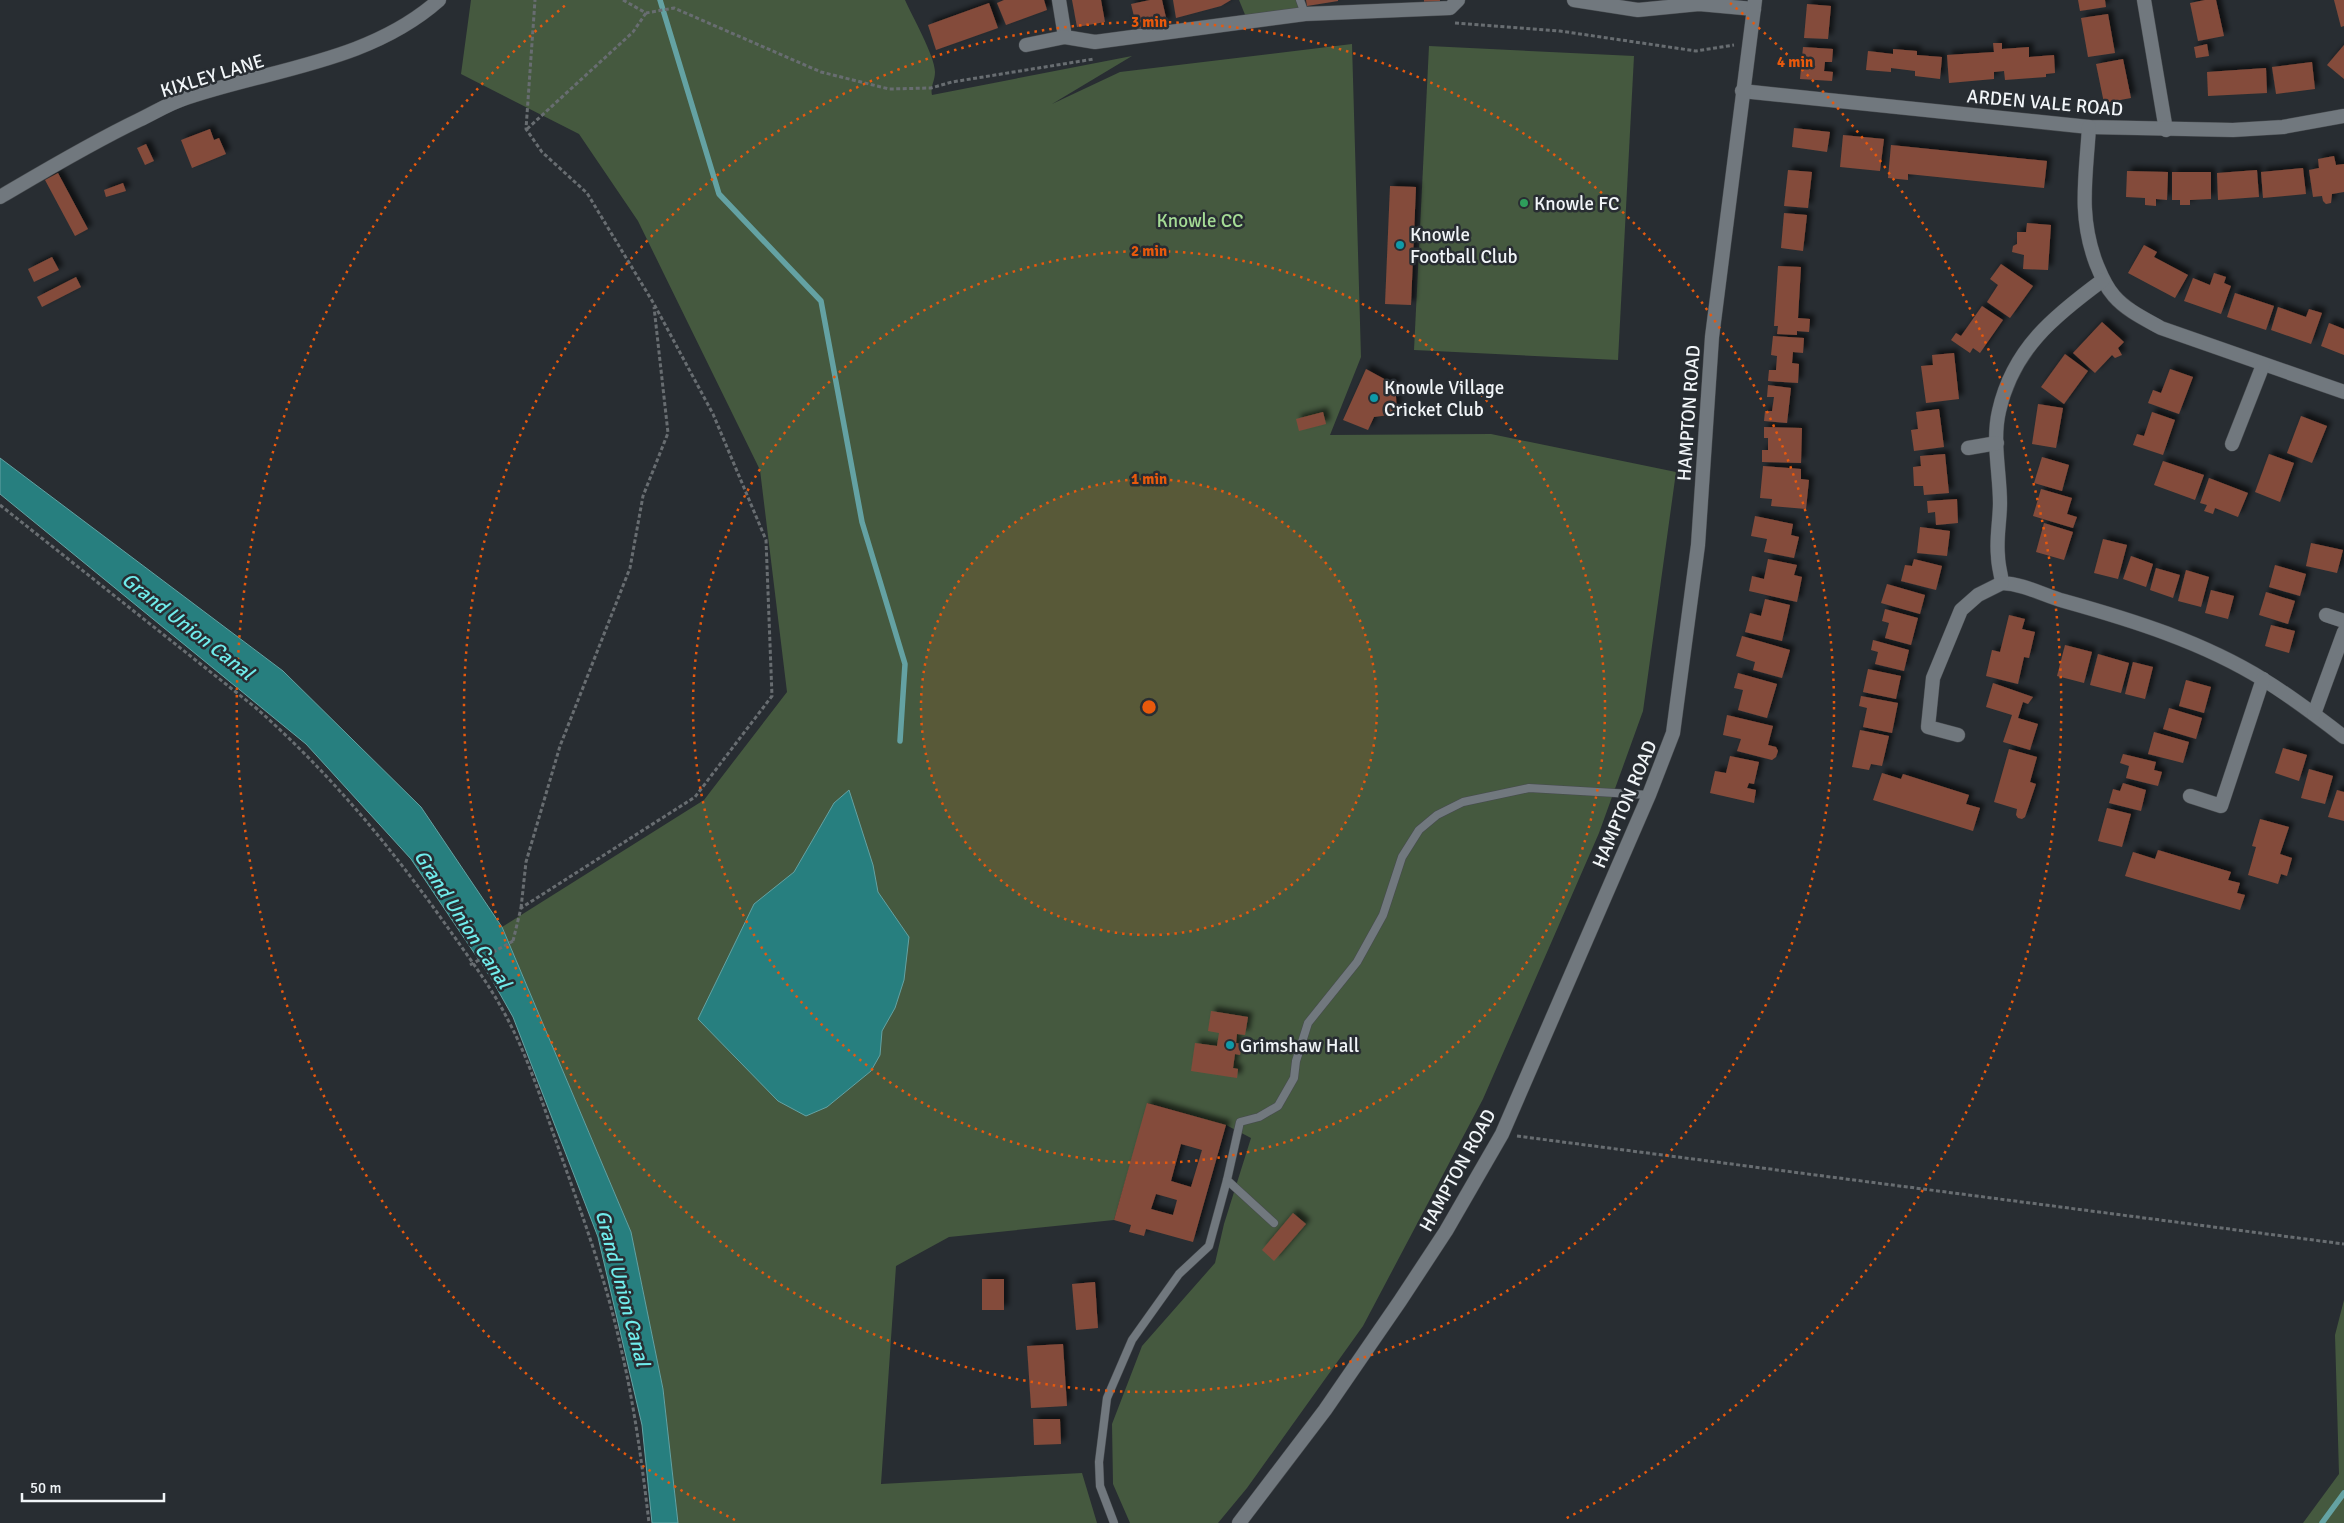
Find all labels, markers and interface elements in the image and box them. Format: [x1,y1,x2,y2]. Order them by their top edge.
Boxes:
text: 3 min [1131,13,1167,31]
street label: KIXLEY LANE [157,49,267,103]
text: 4 min [1777,53,1813,71]
street label: ARDEN VALE ROAD [1966,84,2124,122]
place label: Knowle FC [1534,192,1620,216]
marker: Knowle FC [1518,197,1530,209]
park label: Knowle CC [1157,209,1244,233]
place label: Knowle Football Club [1410,223,1518,269]
marker: Knowle Football Club [1394,239,1406,251]
text: 2 min [1131,242,1167,260]
street label: HAMPTON ROAD [1672,344,1706,482]
place label: Knowle Village Cricket Club [1384,376,1504,422]
marker: Knowle Village Cricket Club [1368,392,1380,404]
text: 1 min [1131,470,1167,488]
water label: Grand Union Canal [117,567,260,687]
centre of rings [1140,698,1158,716]
street label: HAMPTON ROAD [1587,737,1663,872]
water label: Grand Union Canal [408,845,518,995]
place label: Grimshaw Hall [1240,1034,1359,1058]
marker: Grimshaw Hall [1224,1039,1236,1051]
street label: HAMPTON ROAD [1414,1105,1501,1236]
water label: Grand Union Canal [590,1207,656,1371]
scale bar [22,1470,165,1502]
text: 50 m [30,1479,61,1497]

